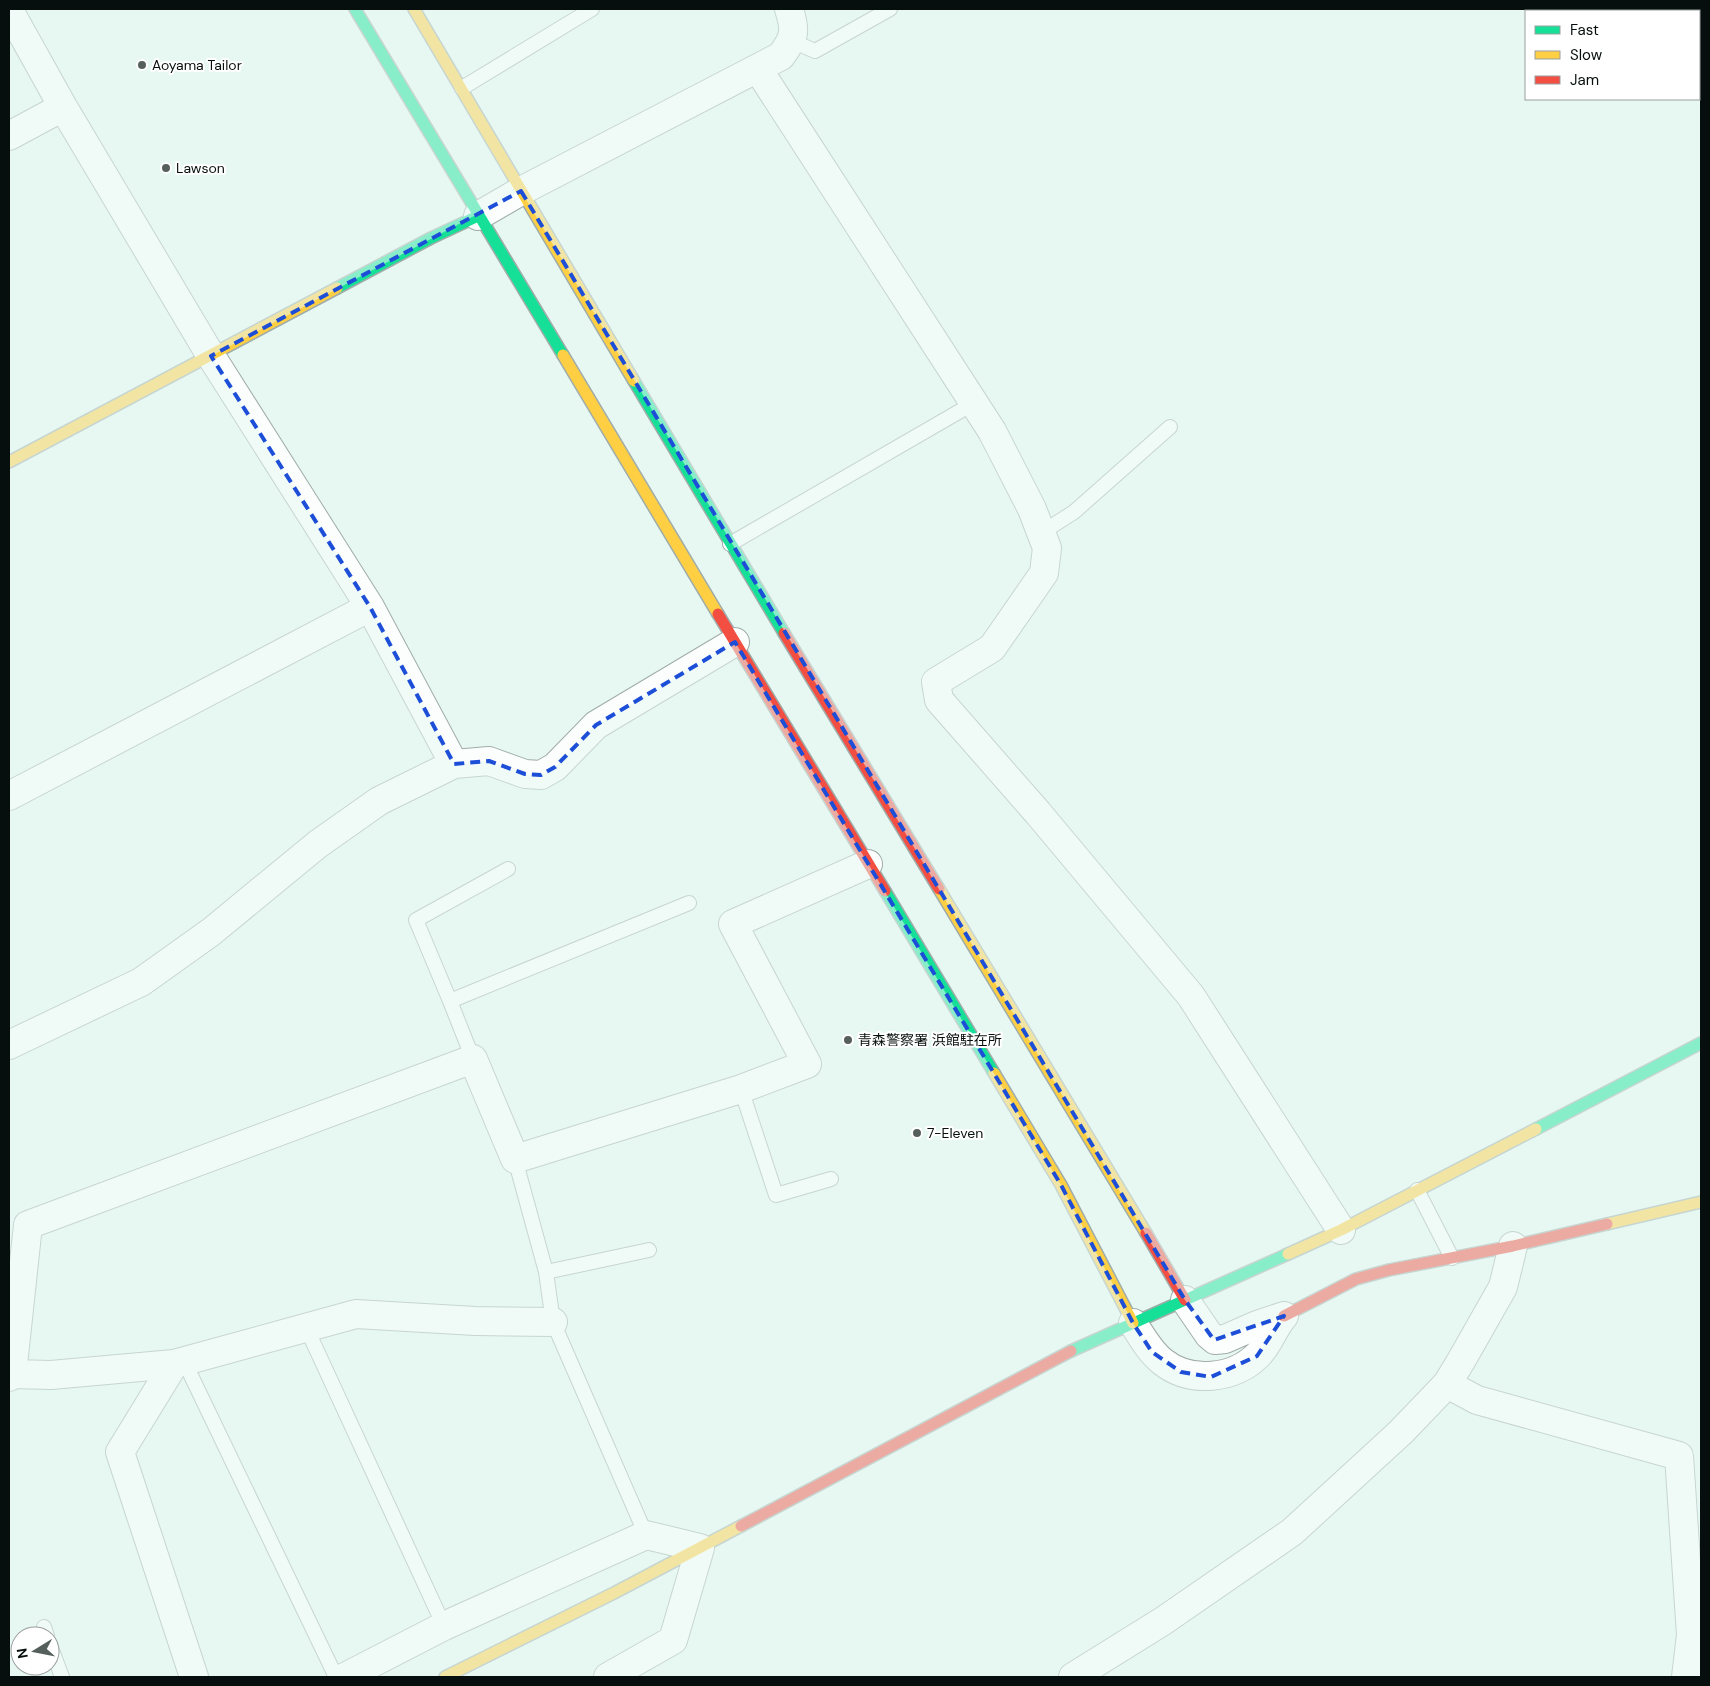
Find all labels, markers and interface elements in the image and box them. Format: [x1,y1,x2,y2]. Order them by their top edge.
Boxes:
legend [1525,10,1700,100]
text: Fast [1570,20,1599,40]
text: Slow [1570,45,1603,65]
place label: Aoyama Tailor [152,56,242,74]
marker: Aoyama Tailor [136,59,148,71]
text: Jam [1570,70,1599,90]
place label: Lawson [176,159,225,177]
marker: Lawson [160,162,172,174]
place label: 青森警察署 浜館駐在所 [858,1031,1002,1049]
marker: 青森警察署 浜館駐在所 [842,1034,854,1046]
place label: 7-Eleven [927,1124,983,1142]
marker: 7-Eleven [911,1127,923,1139]
north arrow [10,1626,60,1676]
text: N [12,1647,32,1660]

